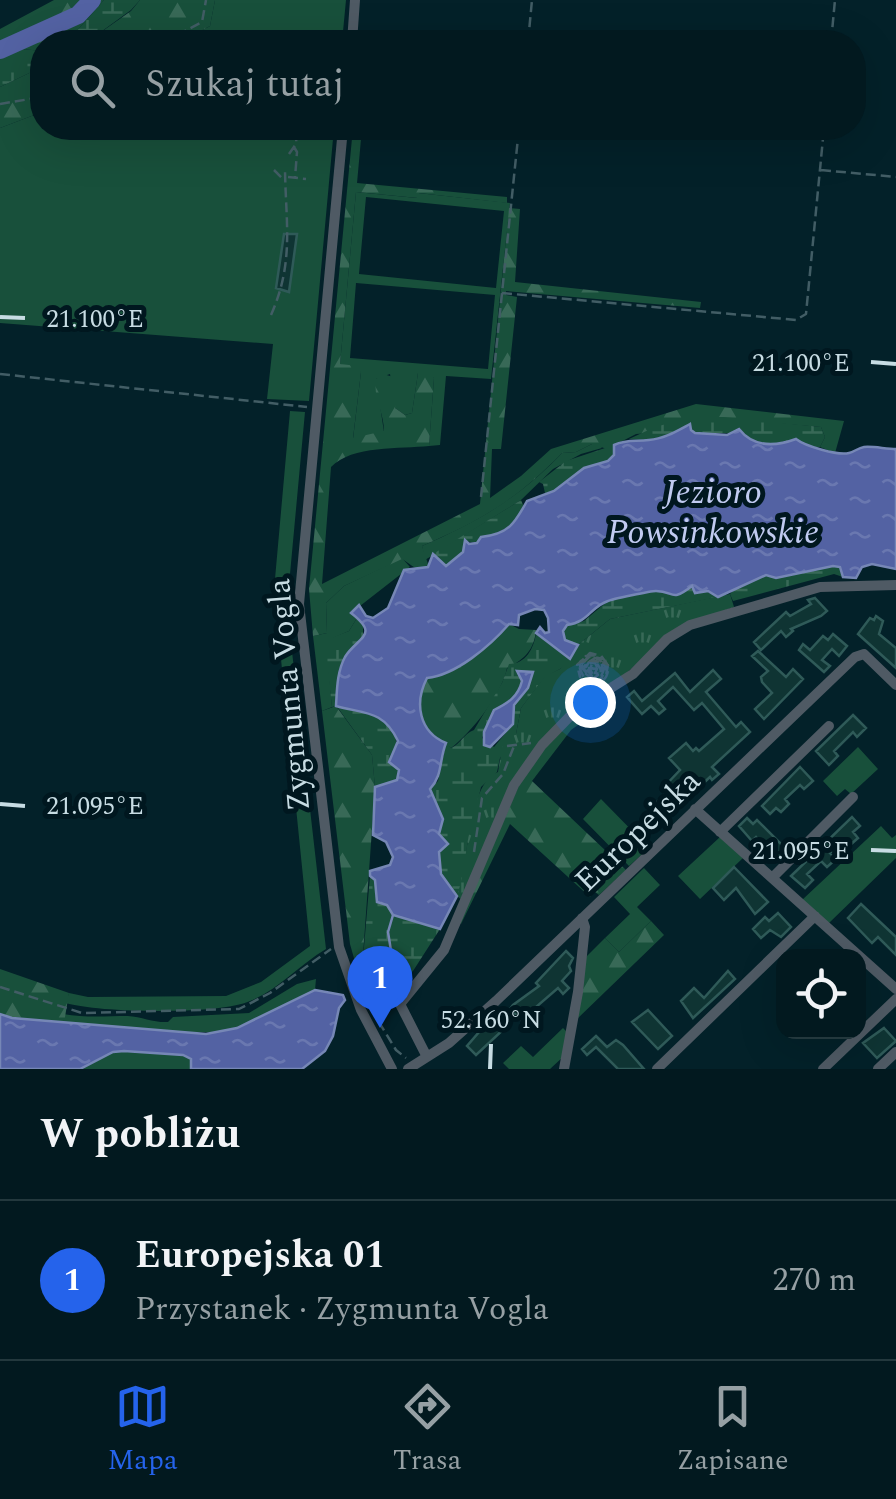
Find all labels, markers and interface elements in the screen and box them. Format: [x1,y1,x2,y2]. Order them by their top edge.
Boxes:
search box [30,30,866,140]
text: Szukaj tutaj [145,56,345,114]
icon: search [65,58,120,113]
text: 21.100°E [46,301,144,339]
text: 21.100°E [752,345,850,383]
water label: Jezioro Powsinkowskie [607,466,819,559]
street label: Zygmunta Vogla [255,576,324,813]
your location [565,677,616,728]
street label: Europejska [564,758,713,904]
text: 21.095°E [46,788,144,826]
text: 21.095°E [752,833,850,871]
pin: 1 [348,946,412,1028]
map controls [776,949,866,1039]
button: locate [776,949,866,1039]
text: 52.160°N [440,1002,542,1040]
text: W pobliżu [40,1103,240,1166]
text: Europejska 01 [135,1227,386,1285]
text: 1 [64,1256,81,1305]
text: 270 m [772,1256,856,1305]
text: Przystanek · Zygmunta Vogla [135,1285,549,1334]
tab: Mapa [107,1379,178,1482]
tab: Trasa [393,1379,462,1482]
tab: Zapisane [676,1379,789,1482]

